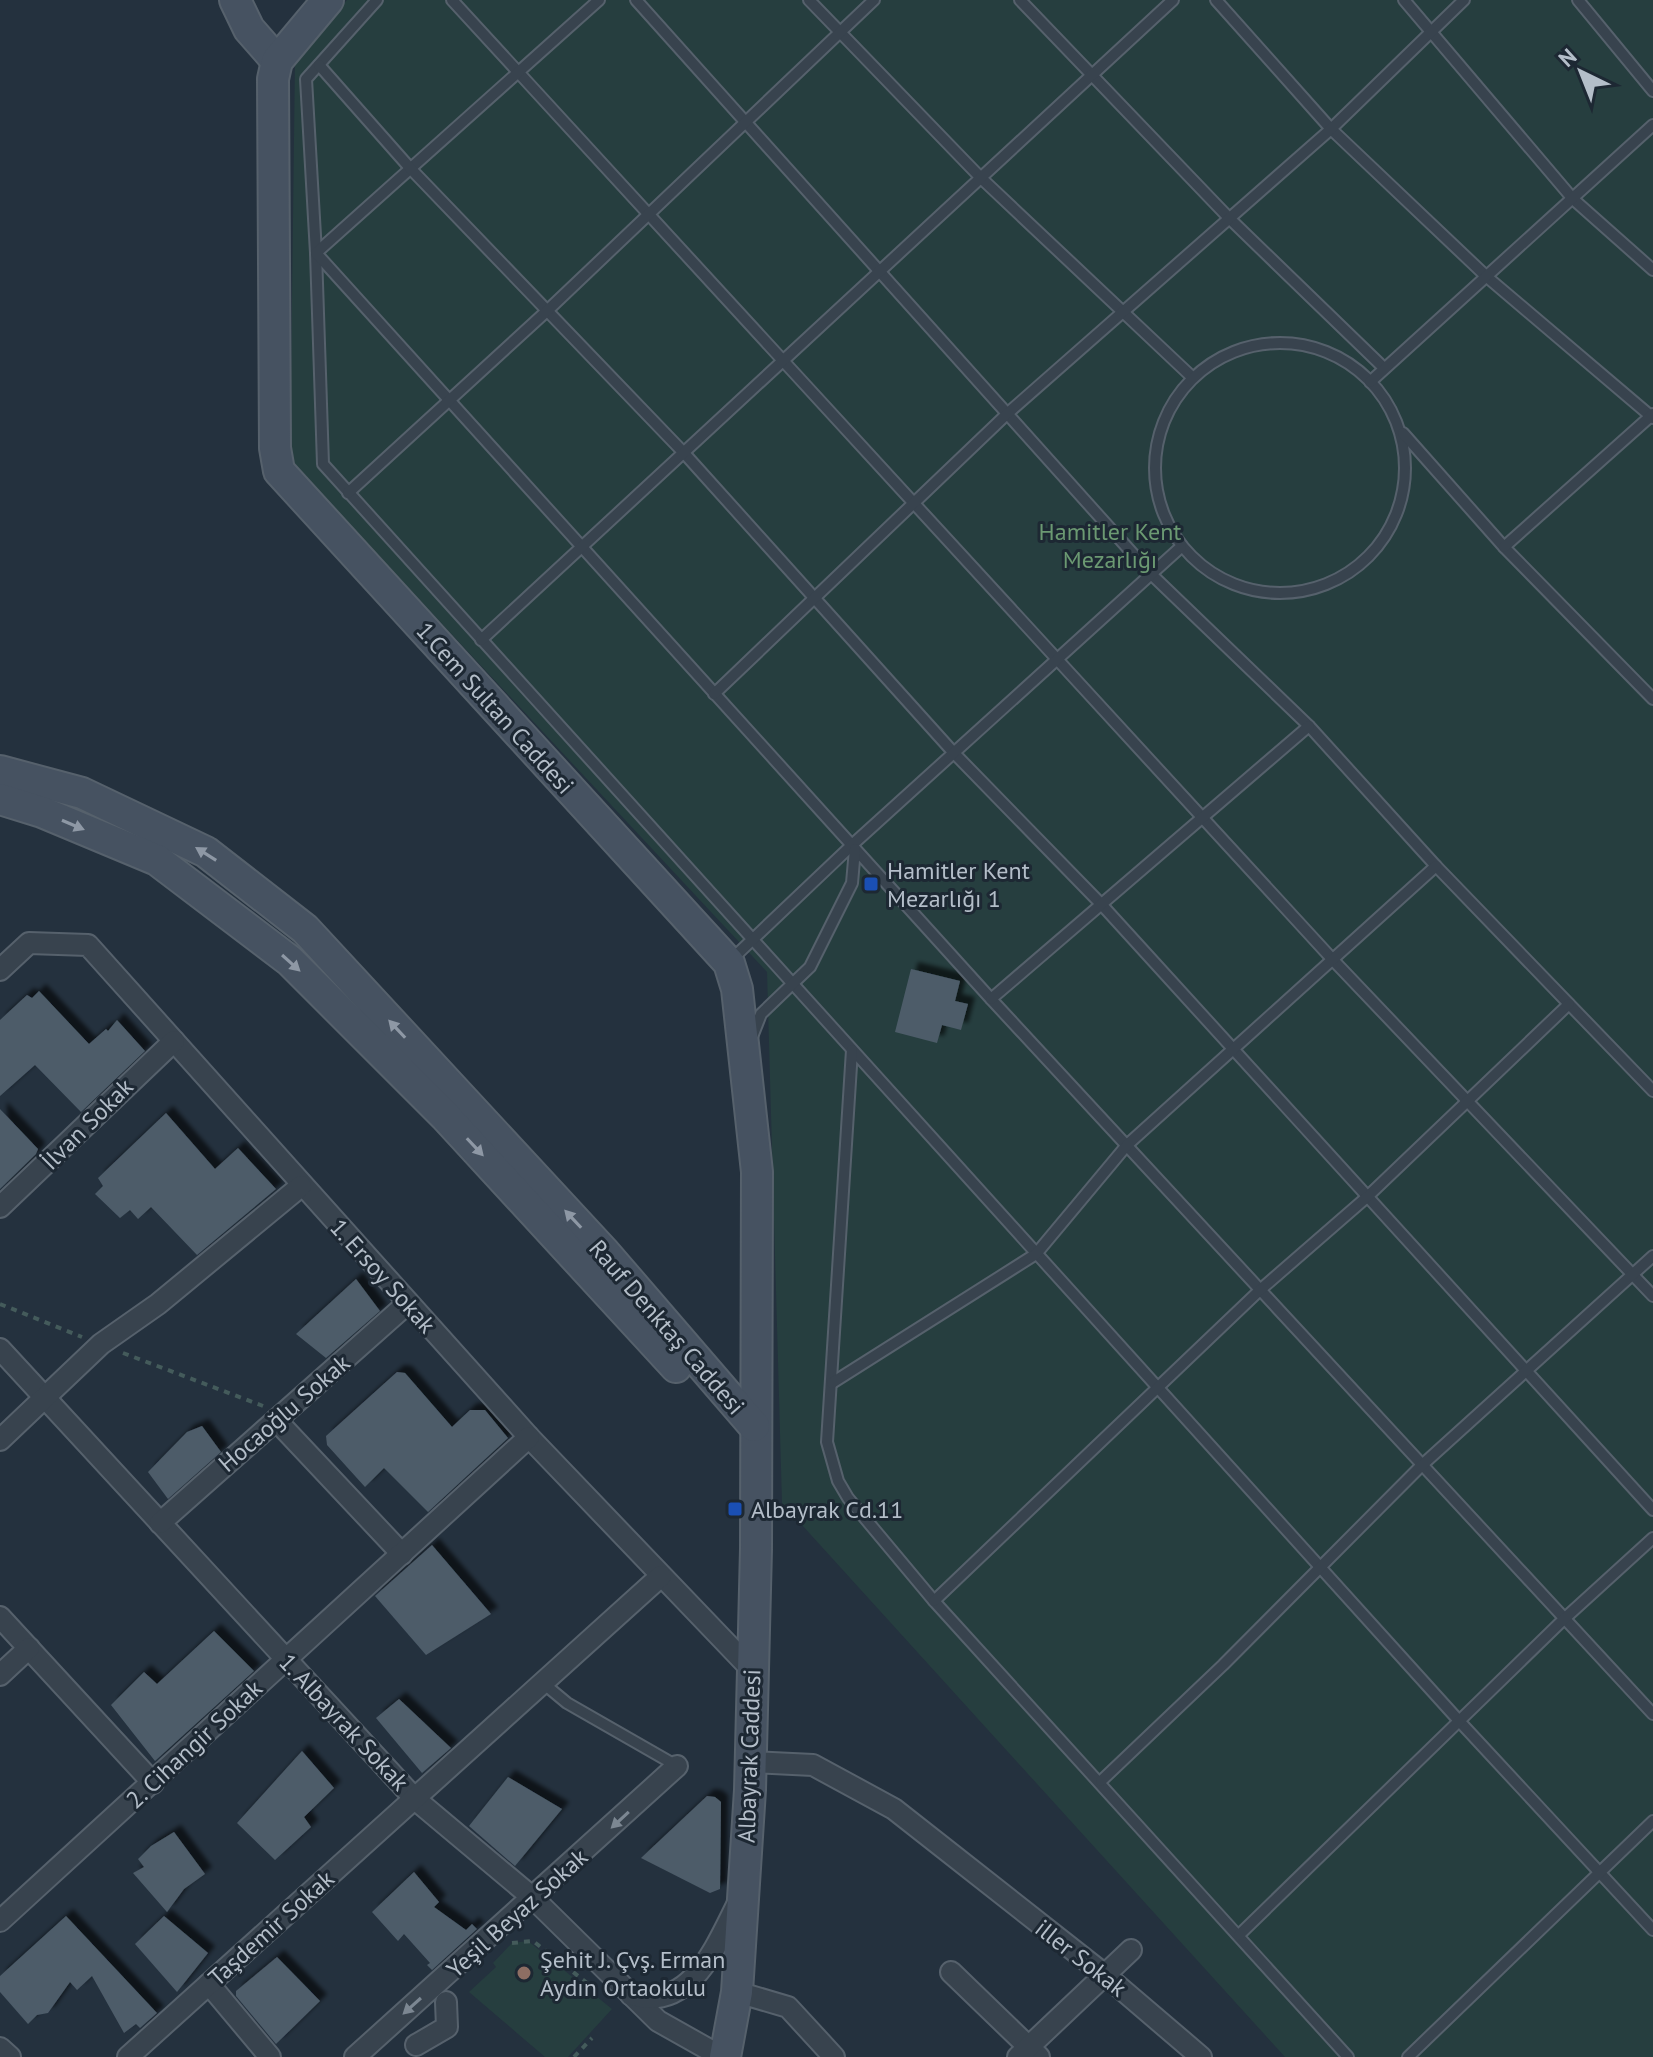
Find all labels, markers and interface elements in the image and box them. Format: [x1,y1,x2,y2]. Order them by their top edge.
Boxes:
north arrow [1541,32,1621,112]
text: N [1553,42,1582,73]
park label: Hamitler Kent Mezarlığı [1039,516,1181,575]
street label: 1.Cem Sultan Caddesi [409,615,581,801]
one-way arrow [62,818,85,831]
one-way arrow [195,847,217,861]
place label: Hamitler Kent Mezarlığı 1 [887,855,1030,914]
marker: Hamitler Kent Mezarlığı 1 [862,875,880,893]
one-way arrow [281,954,301,971]
one-way arrow [388,1019,406,1038]
street label: İlvan Sokak [34,1071,140,1177]
one-way arrow [465,1138,483,1157]
one-way arrow [565,1210,583,1229]
street label: 1. Ersoy Sokak [323,1212,443,1340]
street label: Rauf Denktaş Caddesi [583,1233,751,1421]
street label: Hocaoğlu Sokak [212,1347,357,1479]
place label: Albayrak Cd.11 [751,1494,903,1525]
marker: Albayrak Cd.11 [726,1500,744,1518]
street label: 1. Albayrak Sokak [272,1647,416,1798]
street label: Albayrak Caddesi [730,1668,768,1844]
street label: 2. Cihangir Sokak [119,1673,269,1815]
one-way arrow [611,1810,630,1829]
street label: Yeşil Beyaz Sokak [440,1841,594,1984]
street label: Taşdemir Sokak [202,1863,341,1993]
street label: iller Sokak [1029,1913,1133,2004]
place label: Şehit J. Çvş. Erman Aydın Ortaokulu [540,1944,725,2003]
marker: Şehit J. Çvş. Erman Aydın Ortaokulu [515,1964,533,1982]
one-way arrow [403,1997,423,2014]

